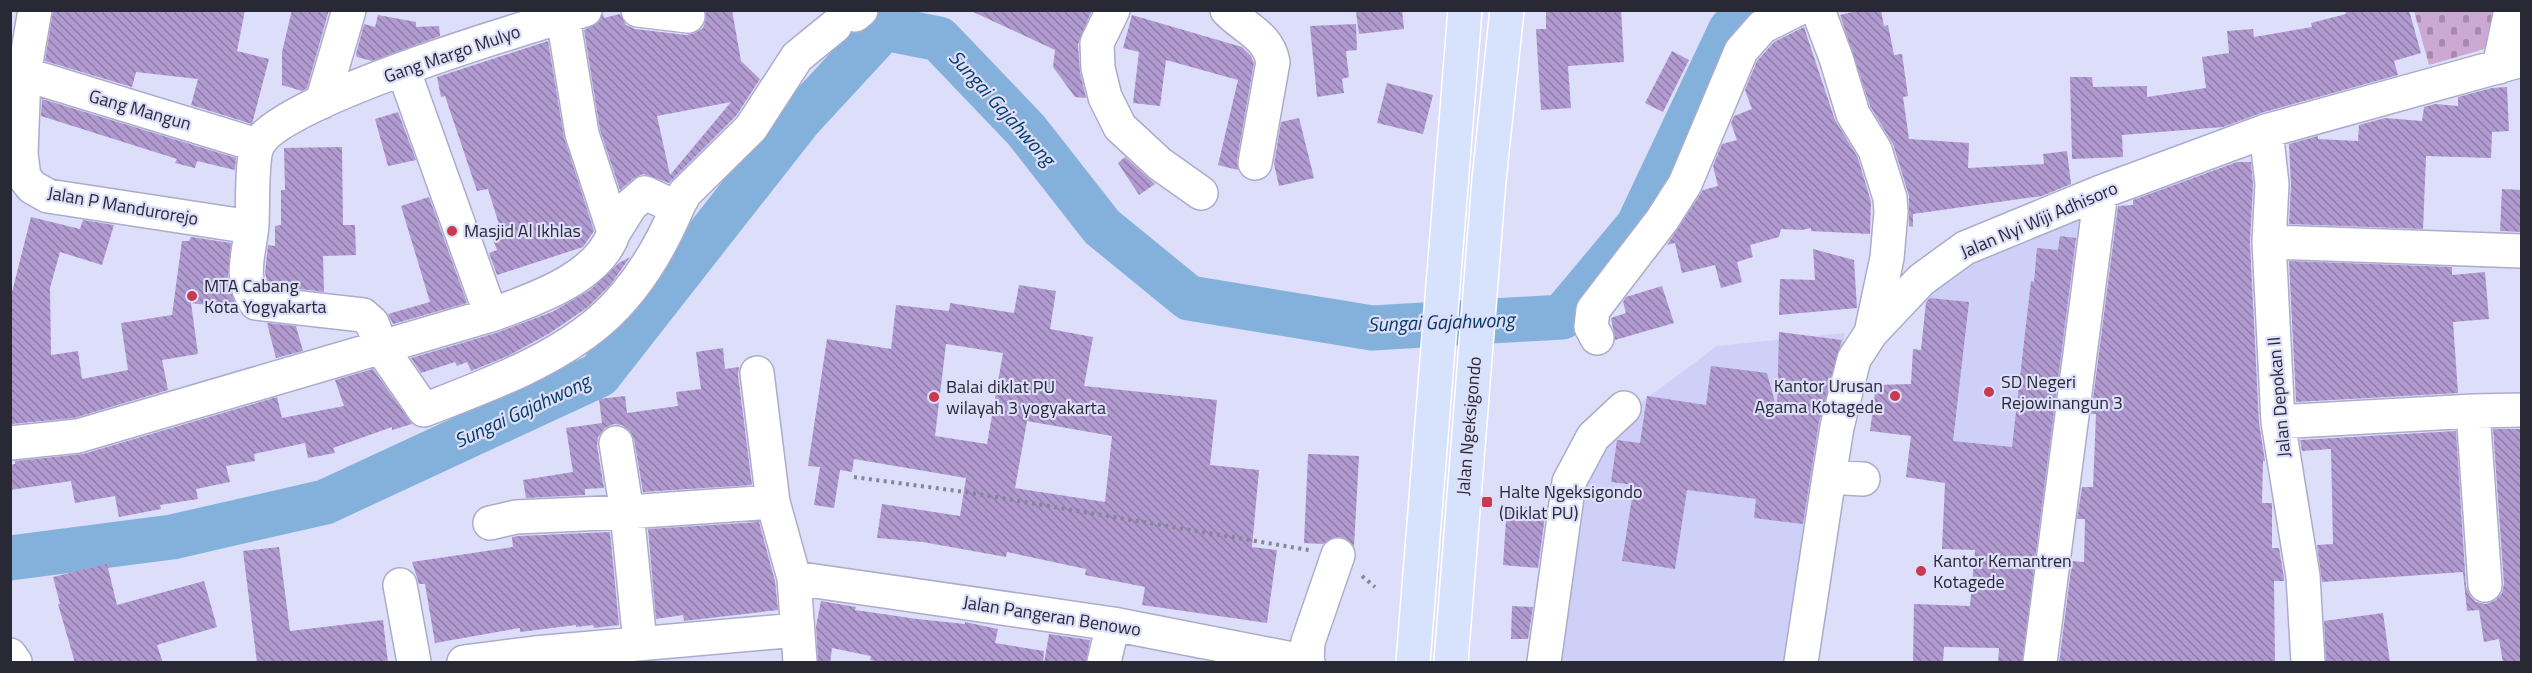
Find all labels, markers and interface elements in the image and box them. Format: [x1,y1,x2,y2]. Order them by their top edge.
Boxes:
street label: Gang Margo Mulyo [380,18,524,90]
water label: Sungai Gajahwong [942,43,1065,175]
street label: Gang Mangun [86,82,194,137]
street label: Jalan Nyi Wiji Adhisoro [1956,174,2122,265]
street label: Jalan P Mandurorejo [46,179,201,232]
place label: Masjid Al Ikhlas [464,217,581,244]
marker: Masjid Al Ikhlas [445,224,459,238]
place label: MTA Cabang Kota Yogyakarta [204,272,327,320]
marker: MTA Cabang Kota Yogyakarta [185,289,199,303]
water label: Sungai Gajahwong [1367,303,1518,340]
street label: Jalan Depokan II [2260,336,2297,458]
street label: Jalan Ngeksigondo [1449,355,1488,497]
water label: Sungai Gajahwong [449,364,597,456]
place label: SD Negeri Rejowinangun 3 [2001,368,2123,416]
place label: Kantor Urusan Agama Kotagede [1754,372,1883,420]
place label: Balai diklat PU wilayah 3 yogyakarta [946,373,1106,421]
marker: SD Negeri Rejowinangun 3 [1982,385,1996,399]
marker: Kantor Urusan Agama Kotagede [1888,389,1902,403]
marker: Balai diklat PU wilayah 3 yogyakarta [927,390,941,404]
place label: Halte Ngeksigondo (Diklat PU) [1499,478,1642,526]
marker: Halte Ngeksigondo (Diklat PU) [1480,495,1494,509]
place label: Kantor Kemantren Kotagede [1933,547,2072,595]
marker: Kantor Kemantren Kotagede [1914,564,1928,578]
street label: Jalan Pangeran Benowo [961,588,1143,643]

